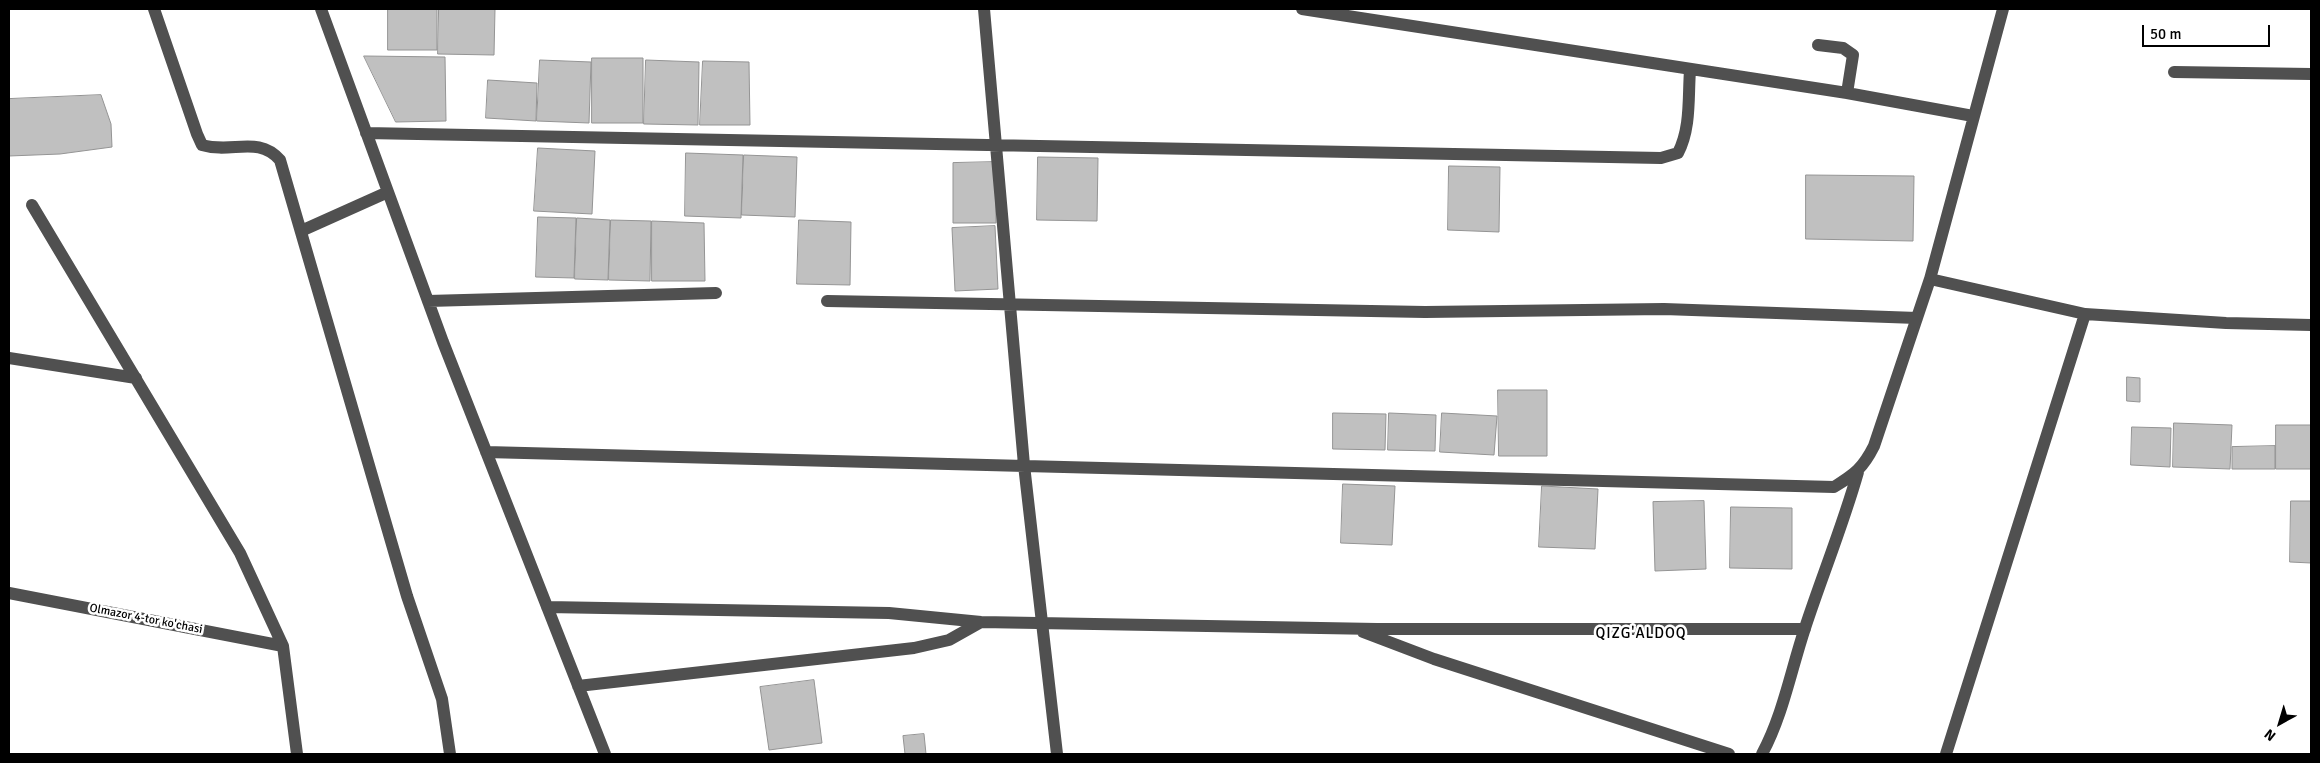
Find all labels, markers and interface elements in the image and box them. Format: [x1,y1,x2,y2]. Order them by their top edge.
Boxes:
scale bar [2145,15,2272,47]
text: 50 m [2150,25,2181,43]
street label: Olmazor 4-tor ko'chasi [88,601,204,637]
district label: QIZG'ALDOQ [1594,625,1688,643]
north arrow [2255,698,2305,748]
text: N [2261,725,2279,745]

